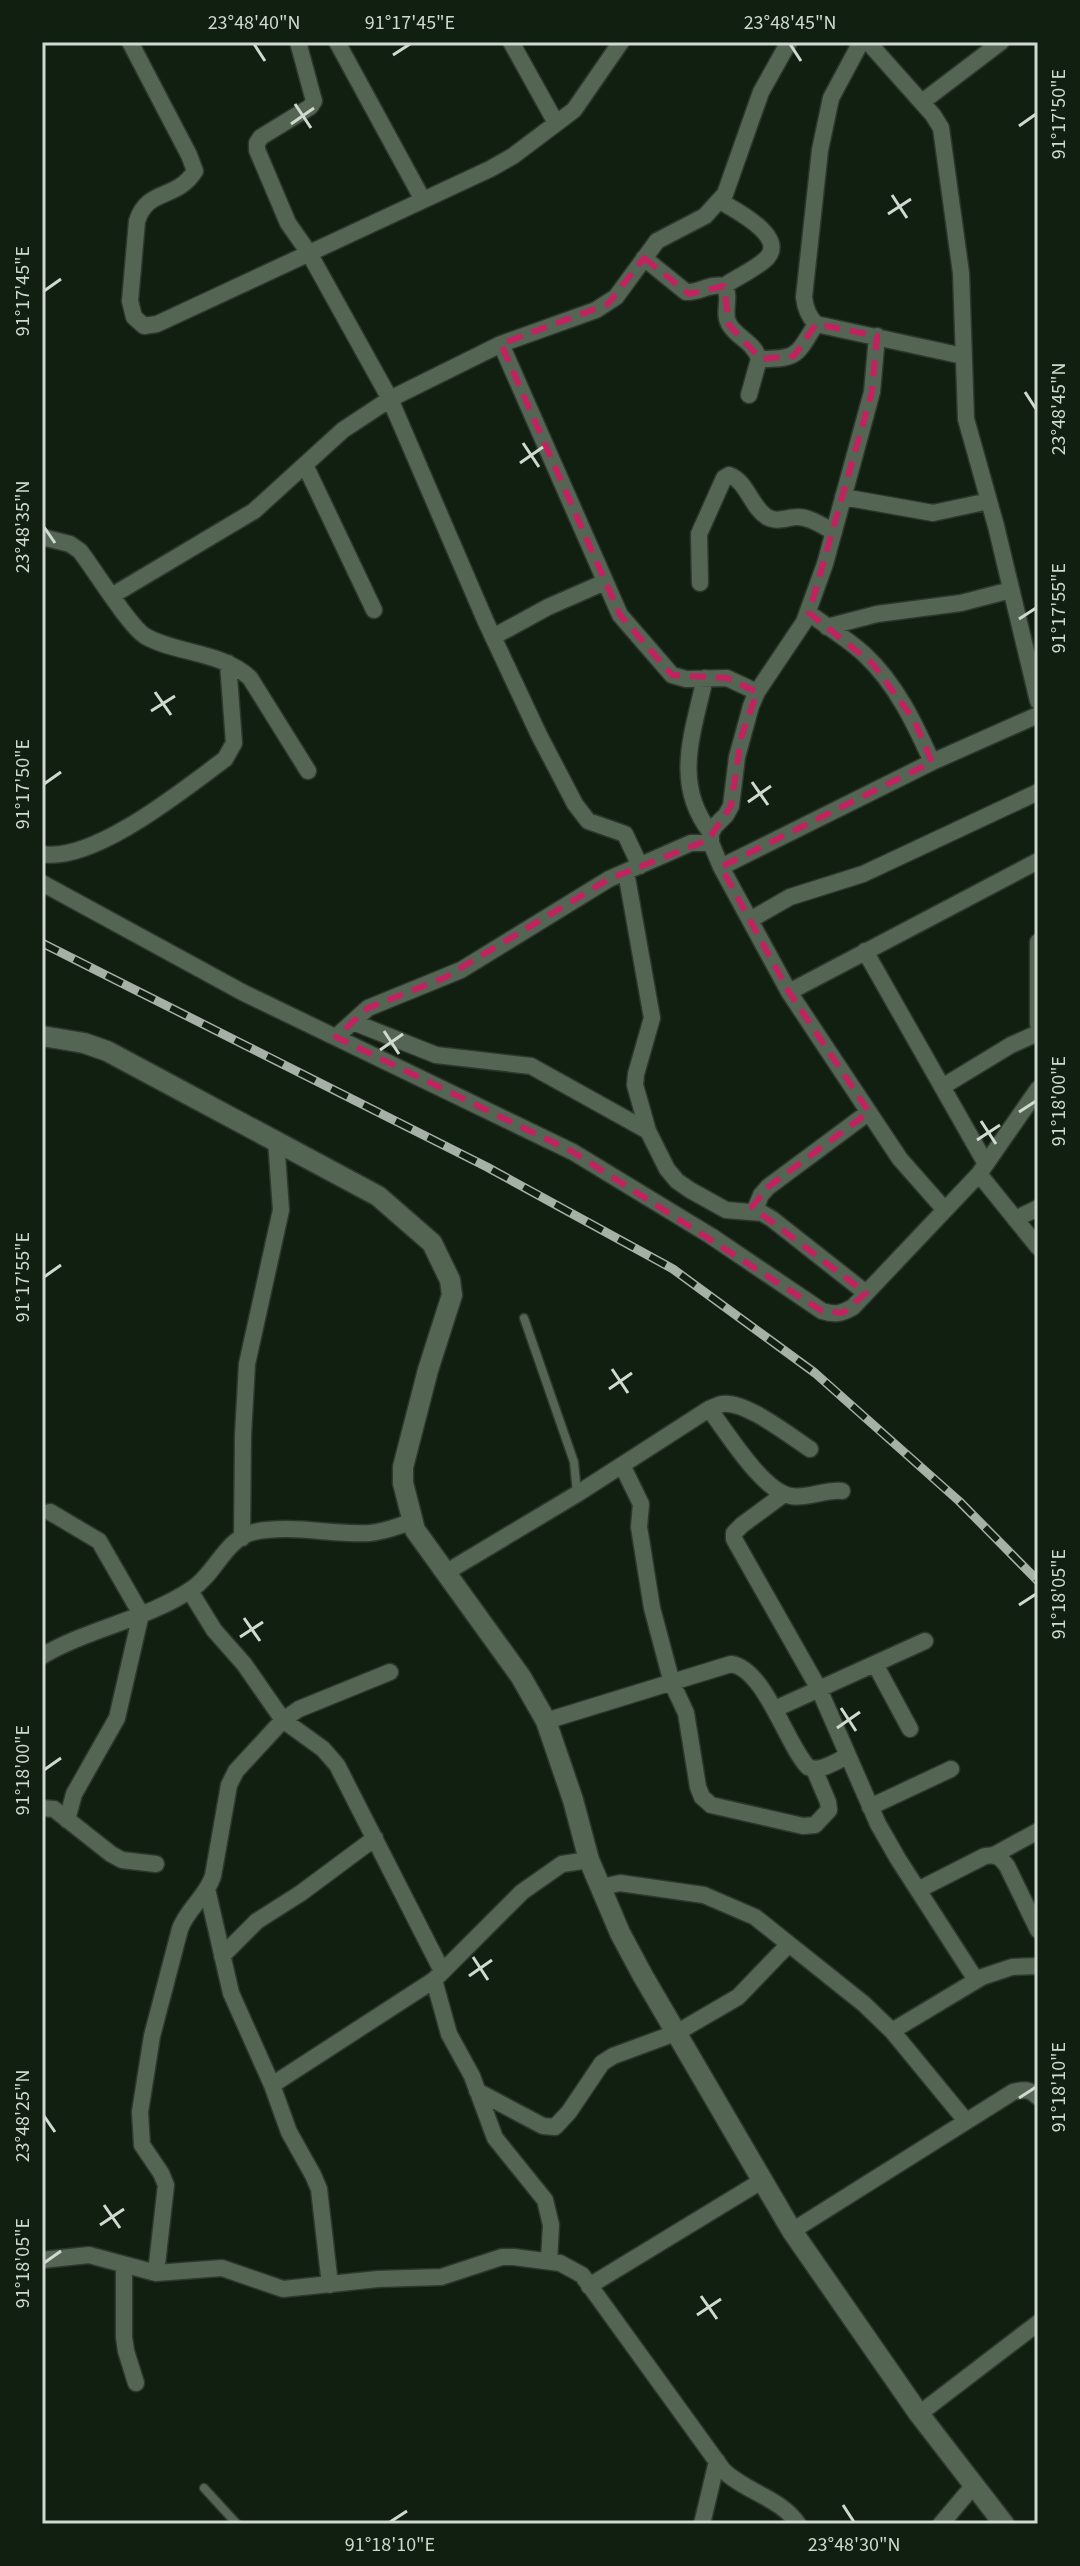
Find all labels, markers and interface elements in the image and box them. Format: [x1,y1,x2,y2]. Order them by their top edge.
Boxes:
text: 23°48'40"N [208,9,300,37]
text: 91°17'45"E [365,9,455,37]
text: 23°48'45"N [744,9,836,37]
text: 91°17'50"E [1045,69,1073,159]
text: 91°17'45"E [9,246,37,336]
text: 23°48'45"N [1045,363,1073,455]
text: 23°48'35"N [9,481,37,573]
text: 91°17'55"E [1045,563,1073,653]
text: 91°17'50"E [9,739,37,829]
text: 91°18'00"E [1045,1056,1073,1146]
text: 91°17'55"E [9,1232,37,1322]
text: 91°18'05"E [1045,1549,1073,1639]
text: 91°18'00"E [9,1725,37,1815]
text: 91°18'10"E [1045,2042,1073,2132]
text: 23°48'25"N [9,2070,37,2162]
text: 91°18'05"E [9,2218,37,2308]
text: 91°18'10"E [345,2531,435,2559]
text: 23°48'30"N [808,2531,900,2559]

